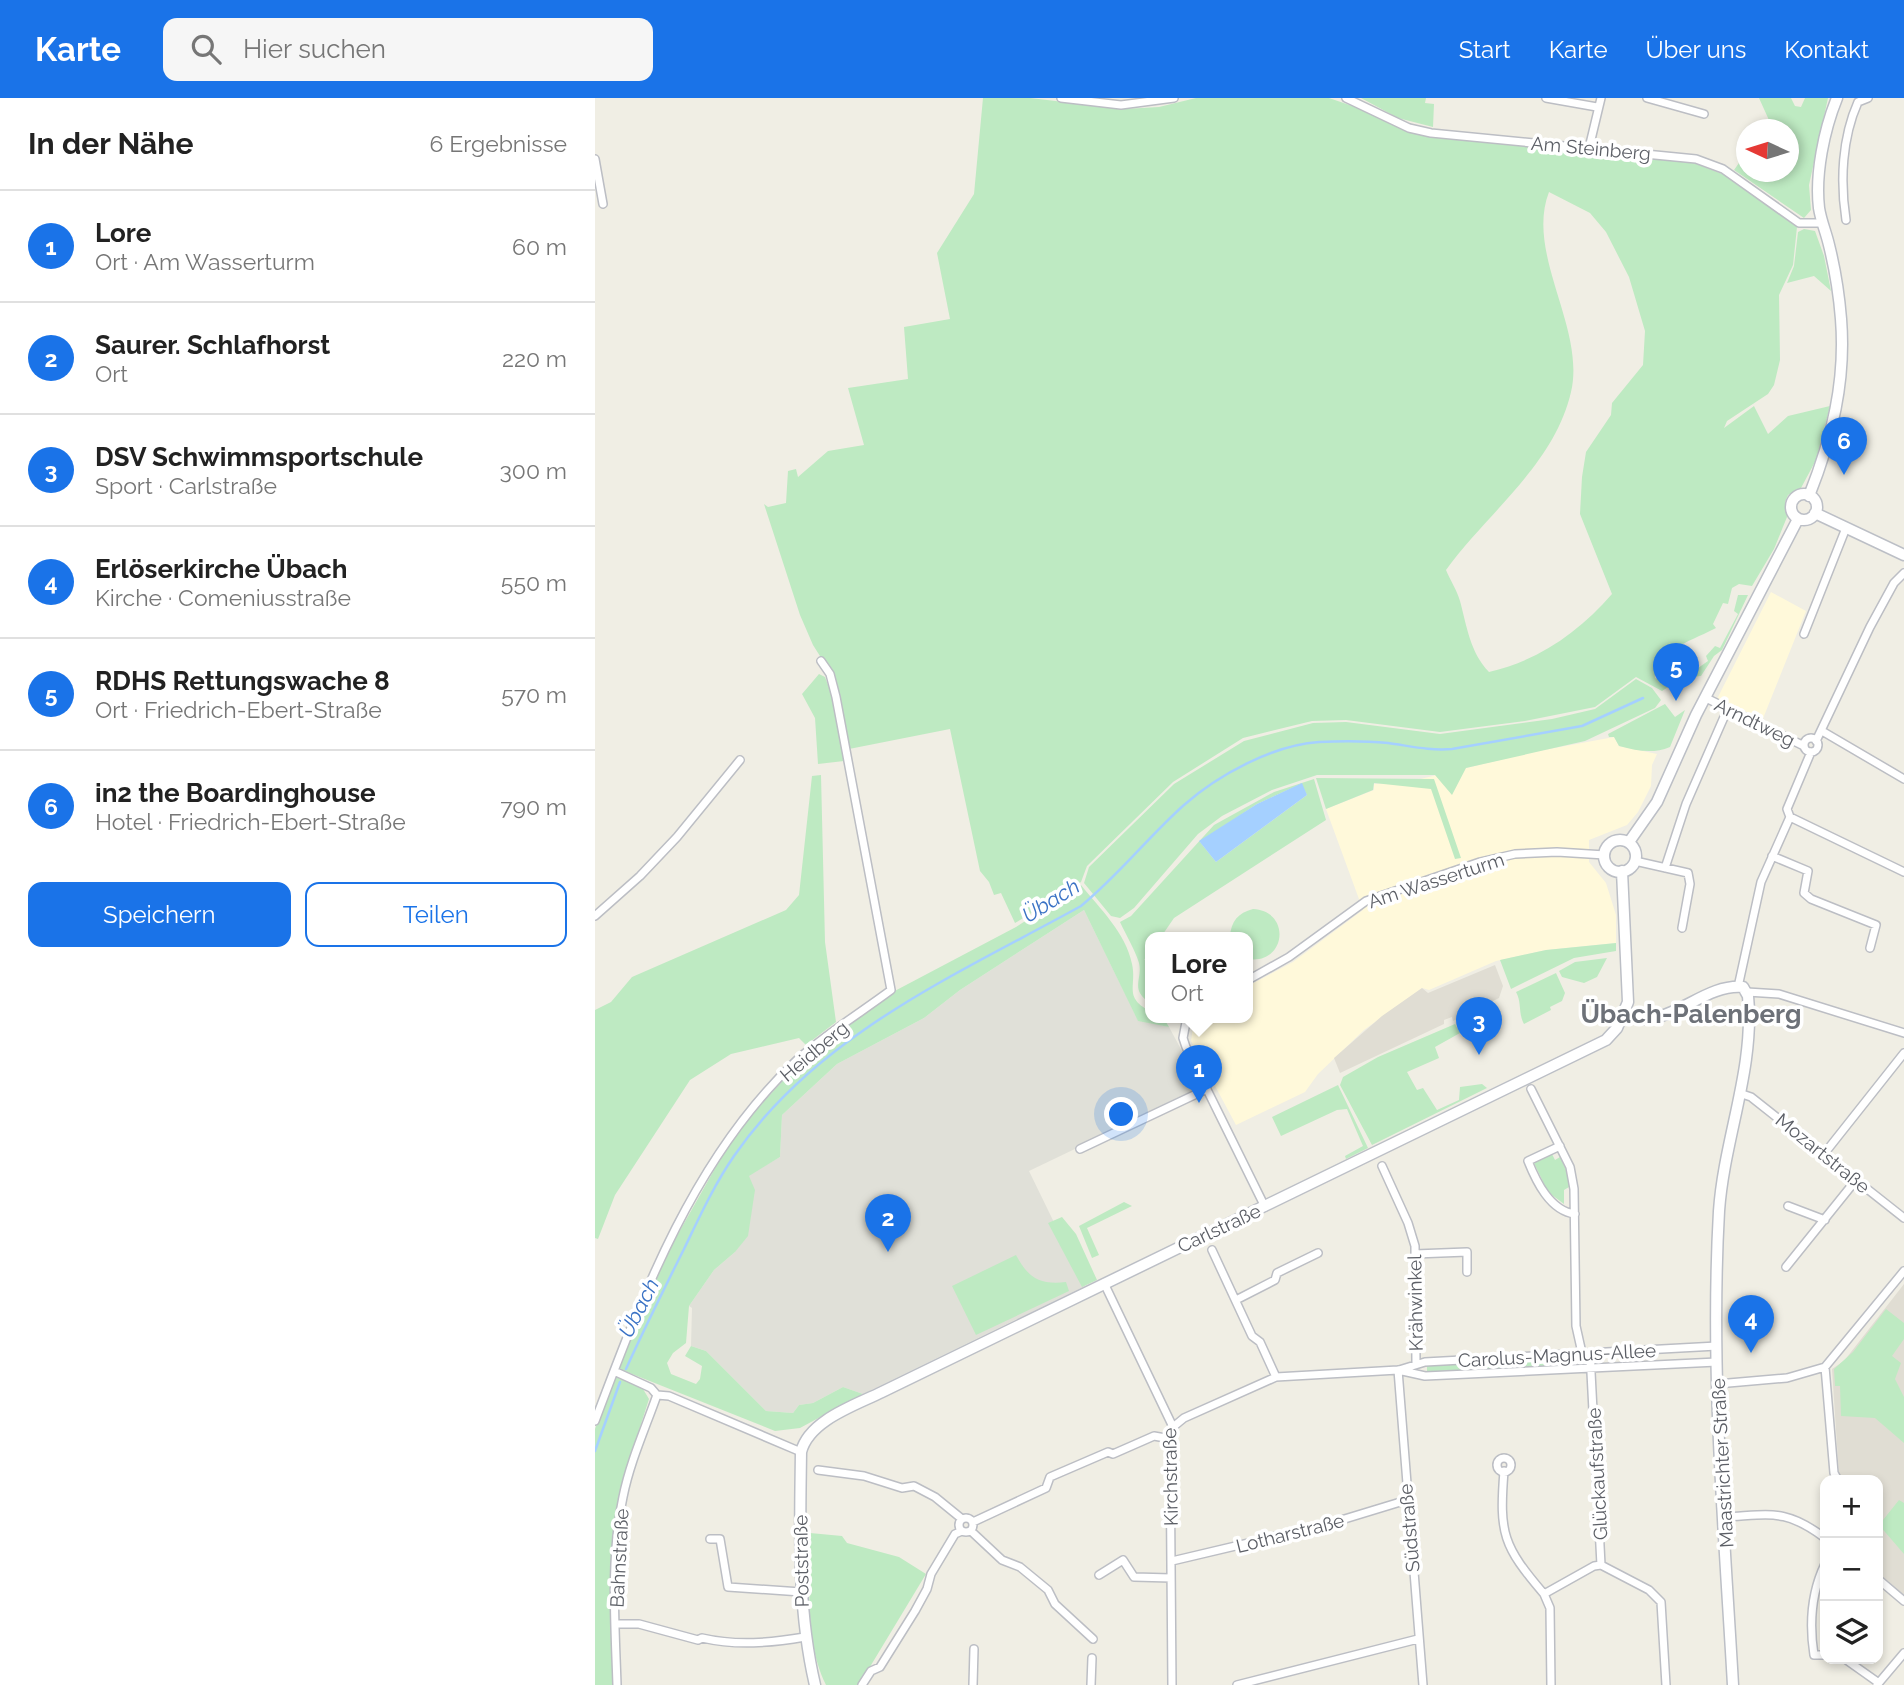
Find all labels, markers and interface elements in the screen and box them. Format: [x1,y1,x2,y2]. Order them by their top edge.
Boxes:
search box [163,18,653,81]
text: Karte [35,30,121,69]
icon: search [187,30,225,68]
text: Hier suchen [243,34,386,64]
text: Start [1459,35,1511,64]
text: Karte [1549,35,1608,64]
text: Über uns [1646,35,1746,64]
text: Kontakt [1784,35,1869,64]
north arrow [1736,119,1799,182]
text: In der Nähe [28,126,193,161]
text: 6 Ergebnisse [430,130,567,157]
street label: Am Steinberg [1530,132,1652,164]
text: Lore [95,218,151,248]
text: 1 [45,233,57,260]
text: 60 m [512,233,567,260]
text: Ort · Am Wasserturm [95,248,315,275]
text: Saurer. Schlafhorst [95,330,330,360]
text: 2 [45,345,57,372]
text: 220 m [502,345,567,372]
text: Ort [95,360,128,387]
pin: 6 [1821,417,1867,475]
text: DSV Schwimmsportschule [95,442,423,472]
text: 3 [45,457,57,484]
text: 300 m [500,457,567,484]
text: Sport · Carlstraße [95,472,277,499]
text: Erlöserkirche Übach [95,554,347,584]
text: 4 [44,569,58,596]
text: 550 m [501,569,567,596]
text: Kirche · Comeniusstraße [95,584,351,611]
pin: 5 [1653,643,1699,701]
text: RDHS Rettungswache 8 [95,666,390,696]
text: 5 [45,681,57,708]
text: 570 m [501,681,567,708]
street label: Arndtweg [1711,693,1799,751]
text: Ort · Friedrich-Ebert-Straße [95,696,382,723]
text: in2 the Boardinghouse [95,778,376,808]
text: 6 [44,793,58,820]
text: 790 m [500,793,567,820]
text: Hotel · Friedrich-Ebert-Straße [95,808,406,835]
street label: Am Wasserturm [1365,848,1507,912]
water label: Übach [1017,873,1084,928]
button: Speichern [28,882,291,947]
button: Teilen [305,882,567,947]
popup [1145,932,1253,1023]
text: Lore [1171,949,1227,979]
text: Ort [1171,979,1204,1006]
pin: 3 [1456,997,1502,1055]
district label: Übach-Palenberg [1581,999,1801,1029]
street label: Heidberg [776,1016,852,1086]
pin: 1 [1176,1045,1222,1103]
your location [1104,1097,1138,1131]
street label: Mozartstraße [1772,1108,1874,1198]
pin: 2 [865,1194,911,1252]
street label: Carlstraße [1174,1199,1264,1257]
street label: Krähwinkel [1403,1254,1427,1351]
water label: Übach [613,1274,664,1341]
pin: 4 [1728,1295,1774,1353]
street label: Carolus-Magnus-Allee [1457,1339,1657,1371]
street label: Maastrichter Straße [1707,1378,1737,1548]
street label: Glückaufstraße [1583,1407,1611,1541]
street label: Kirchstraße [1158,1428,1182,1526]
map controls [1820,1475,1883,1664]
button: + [1820,1475,1883,1538]
street label: Südstraße [1394,1483,1424,1573]
street label: Bahnstraße [605,1508,633,1608]
street label: Lotharstraße [1234,1509,1346,1557]
street label: Poststraße [789,1514,813,1608]
button: − [1820,1538,1883,1601]
button: layers [1820,1601,1883,1664]

